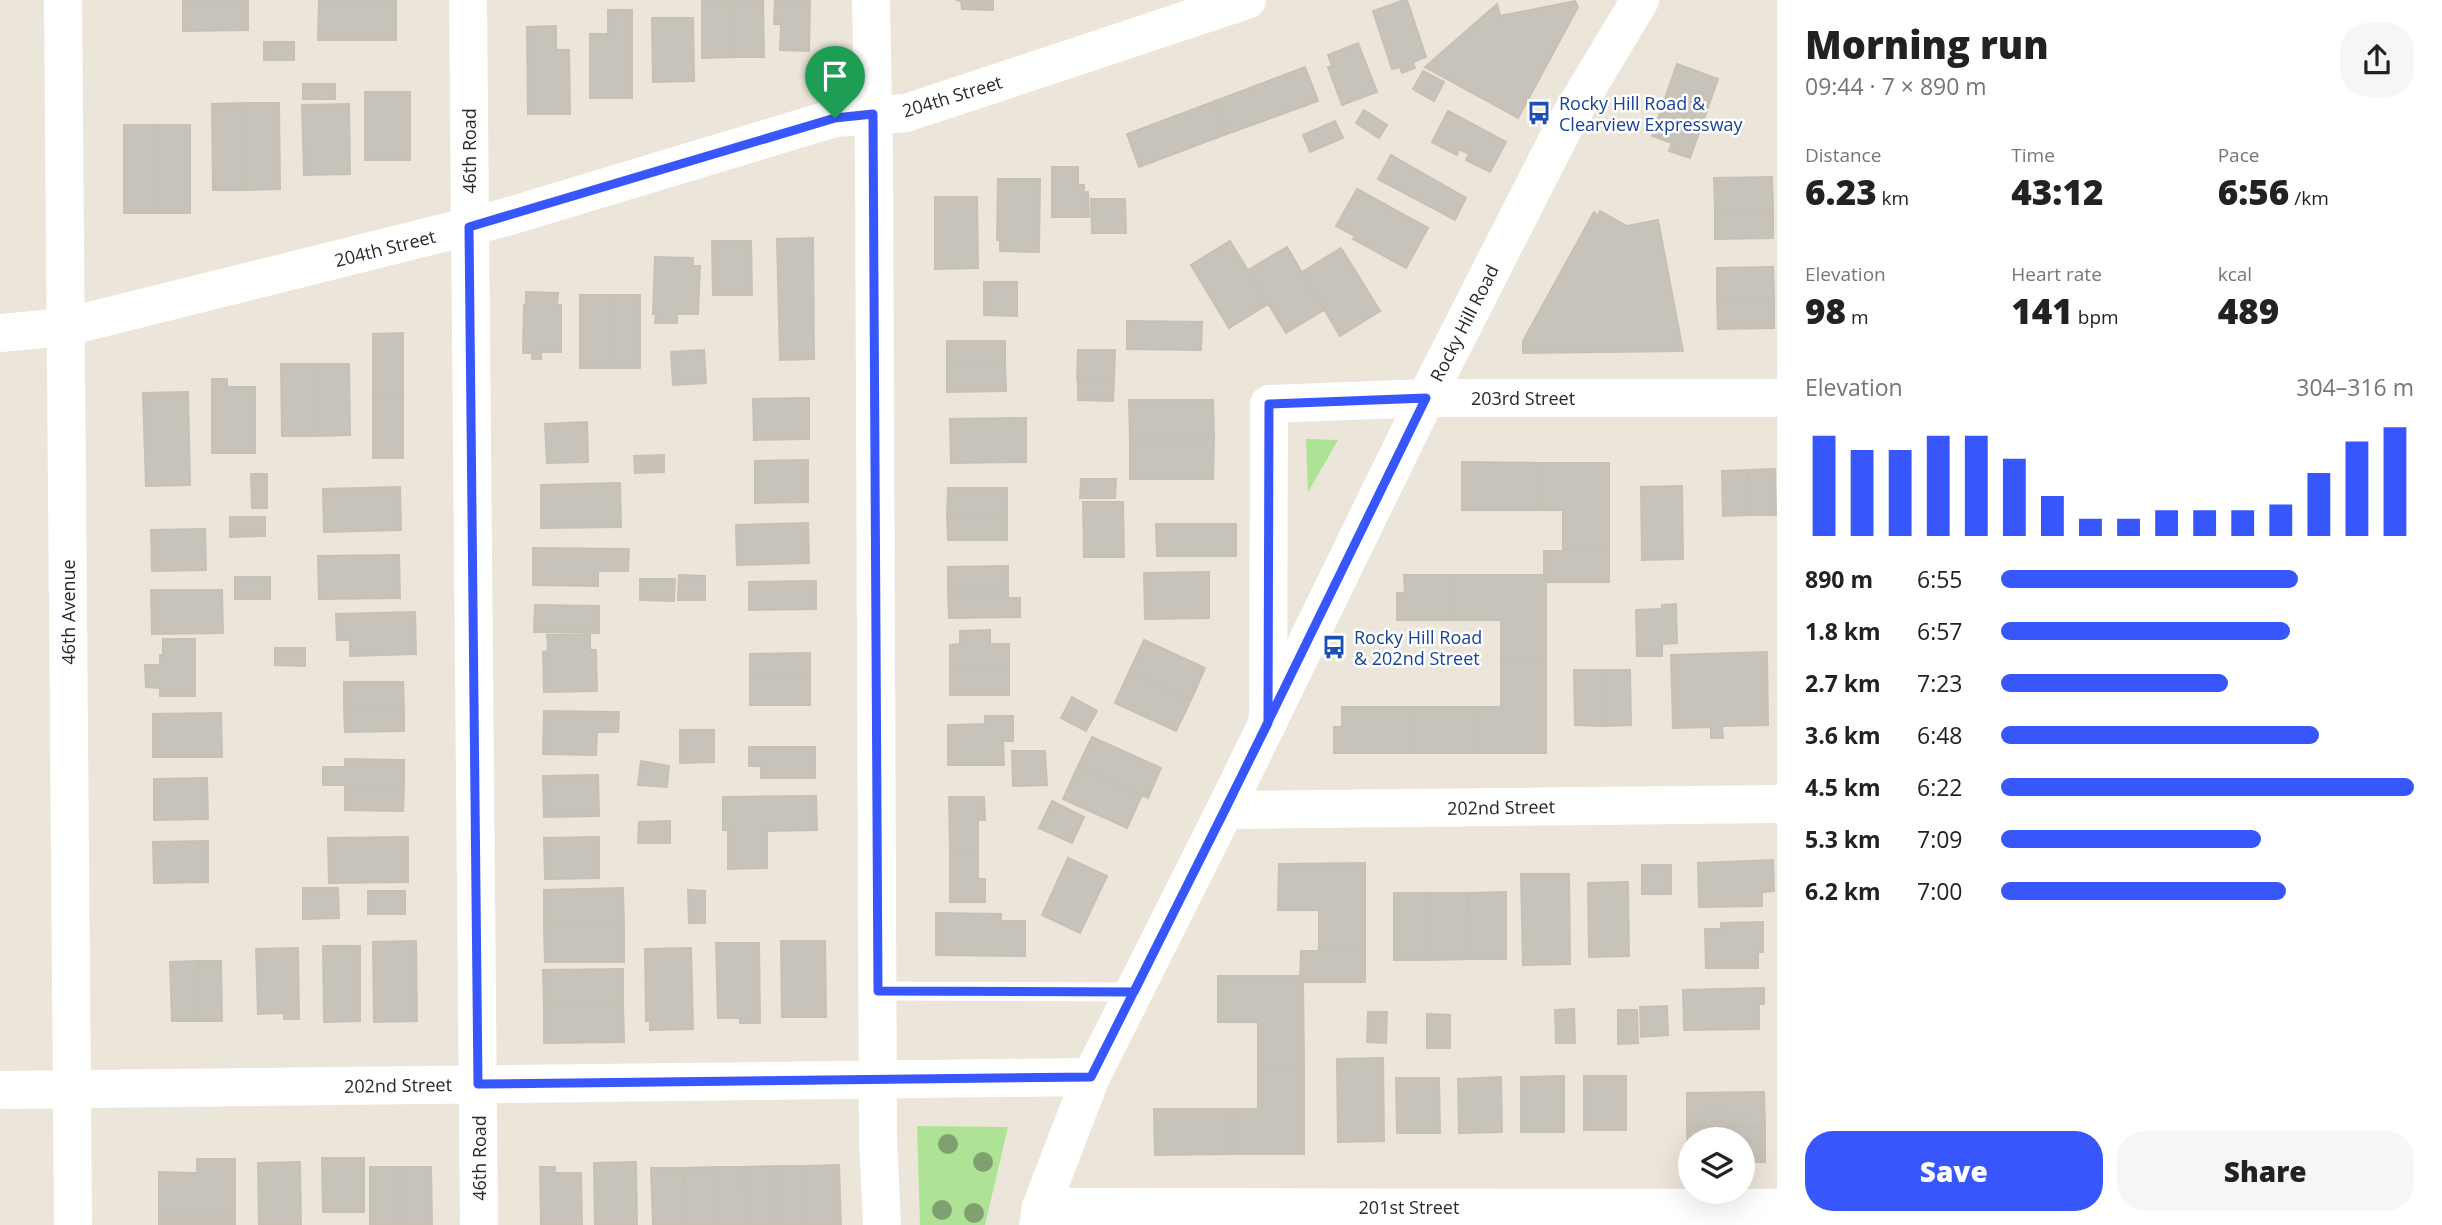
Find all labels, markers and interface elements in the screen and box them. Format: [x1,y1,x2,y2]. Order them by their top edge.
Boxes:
text: Morning run [1805,18,2049,70]
button: share [2340,23,2414,97]
pin [805,46,865,118]
icon: arrive [816,57,854,95]
street label: 204th Street [899,69,1005,123]
text: 09:44 · 7 × 890 m [1805,70,1987,102]
place label: Rocky Hill Road & Clearview Expressway [1559,91,1744,136]
bus stop icon: Rocky Hill Road & Clearview Expressway [1525,99,1553,127]
street label: 46th Road [457,108,481,194]
text: Distance [1805,142,1881,168]
text: Time [2011,142,2055,168]
text: Pace [2218,142,2259,168]
text: 6.23 [1805,168,1877,215]
text: 43:12 [2011,168,2103,215]
text: 6:56 [2218,168,2289,215]
text: km [1877,185,1909,211]
text: /km [2289,185,2329,211]
street label: 204th Street [332,224,438,272]
street label: Rocky Hill Road [1424,260,1504,386]
text: Elevation [1805,261,1886,287]
text: Heart rate [2011,261,2102,287]
text: kcal [2218,261,2252,287]
text: 98 [1805,287,1846,334]
text: 141 [2011,287,2073,334]
text: 489 [2218,287,2279,334]
text: m [1846,304,1869,330]
text: bpm [2073,304,2119,330]
text: Elevation [1805,371,1903,403]
text: 304–316 m [2296,371,2414,403]
street label: 203rd Street [1471,386,1575,410]
street label: 46th Avenue [56,559,80,665]
text: 890 m [1805,563,1873,595]
text: 6:55 [1917,563,1963,595]
text: 1.8 km [1805,615,1881,647]
text: 6:57 [1917,615,1963,647]
place label: Rocky Hill Road & 202nd Street [1354,625,1482,670]
bus stop icon: Rocky Hill Road & 202nd Street [1320,633,1348,661]
text: 2.7 km [1805,667,1881,699]
text: 7:23 [1917,667,1963,699]
text: 3.6 km [1805,719,1881,751]
text: 6:48 [1917,719,1963,751]
text: 4.5 km [1805,771,1881,803]
text: 6:22 [1917,771,1963,803]
street label: 202nd Street [1447,794,1555,820]
text: 5.3 km [1805,823,1881,855]
text: 7:09 [1917,823,1963,855]
text: 6.2 km [1805,875,1881,907]
text: 7:00 [1917,875,1963,907]
street label: 202nd Street [344,1072,452,1098]
street label: 46th Road [467,1115,491,1201]
map controls [1678,1127,1755,1204]
button: layers [1678,1127,1755,1204]
button: Save [1805,1131,2103,1211]
button: Share [2117,1131,2414,1211]
street label: 201st Street [1359,1195,1459,1219]

